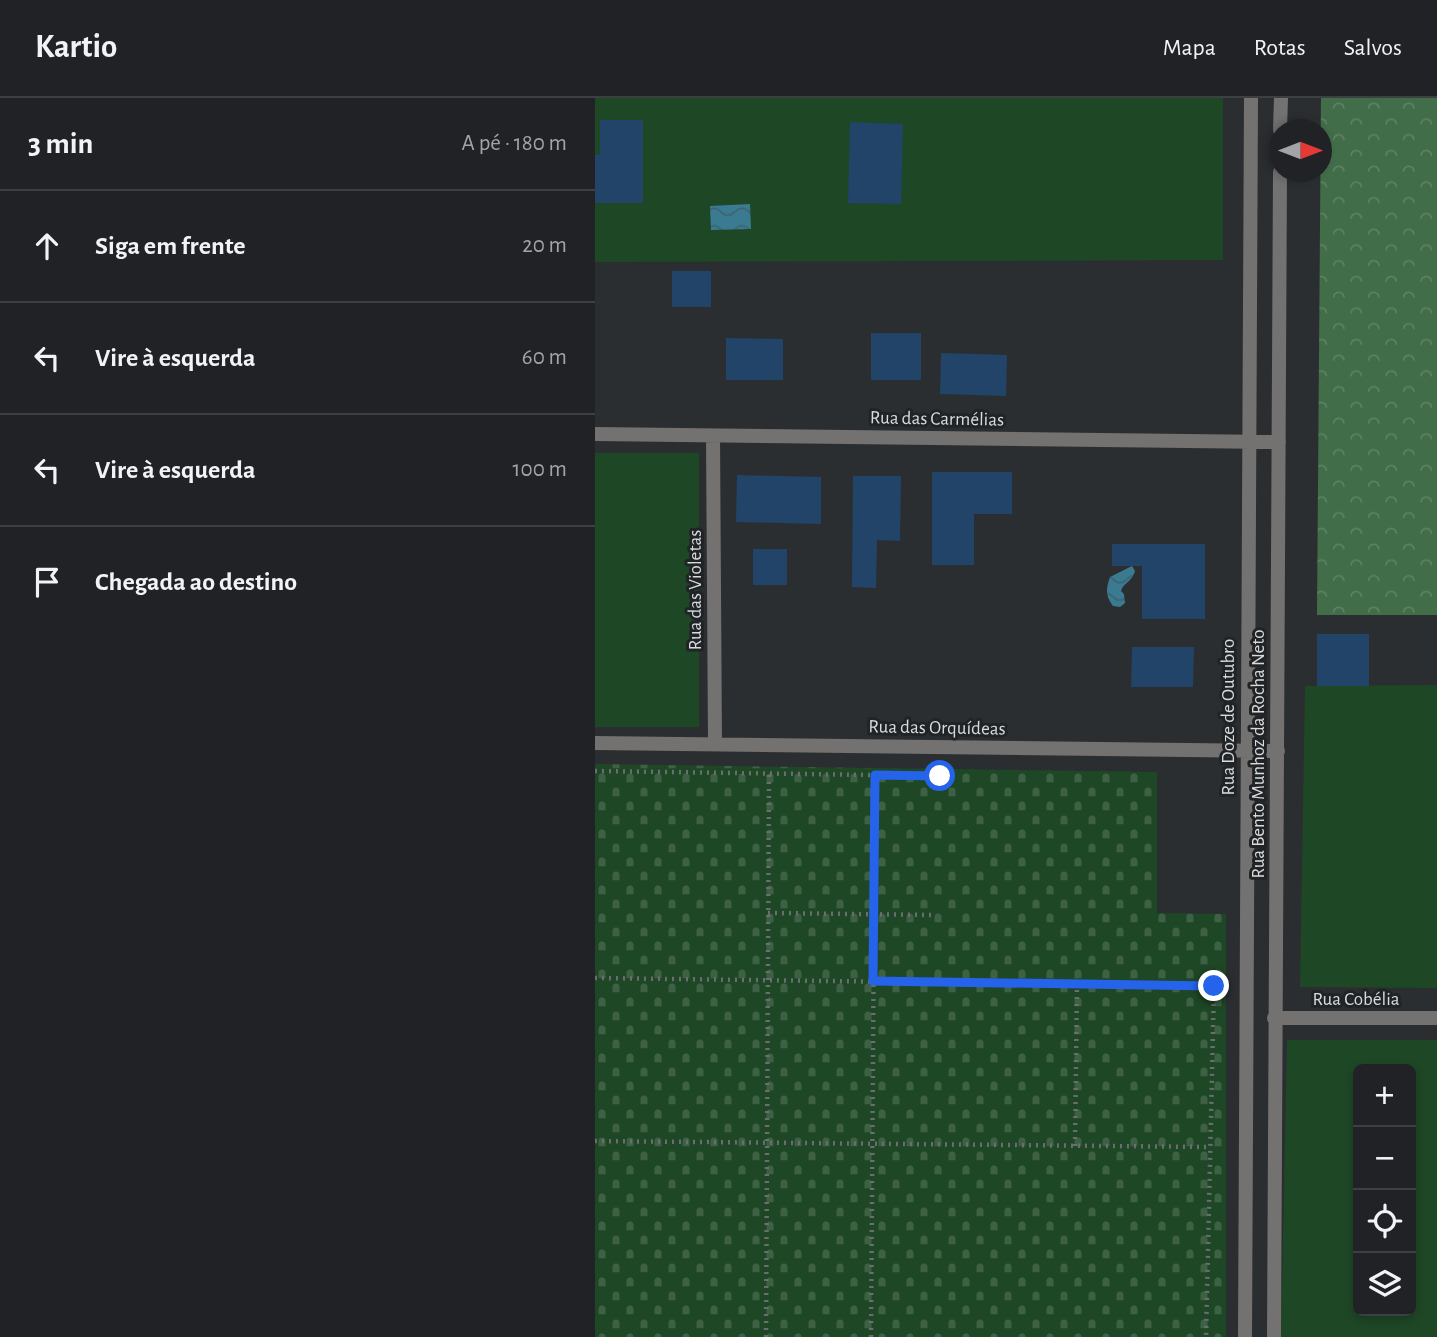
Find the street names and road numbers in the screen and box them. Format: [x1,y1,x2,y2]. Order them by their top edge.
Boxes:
street label: Rua das Carmélias [870,408,1004,430]
street label: Rua das Violetas [686,530,705,650]
street label: Rua Bento Munhoz da Rocha Neto [1249,630,1268,878]
street label: Rua Doze de Outubro [1219,639,1238,795]
street label: Rua das Orquídeas [868,717,1006,739]
street label: Rua Cobélia [1312,990,1400,1009]

